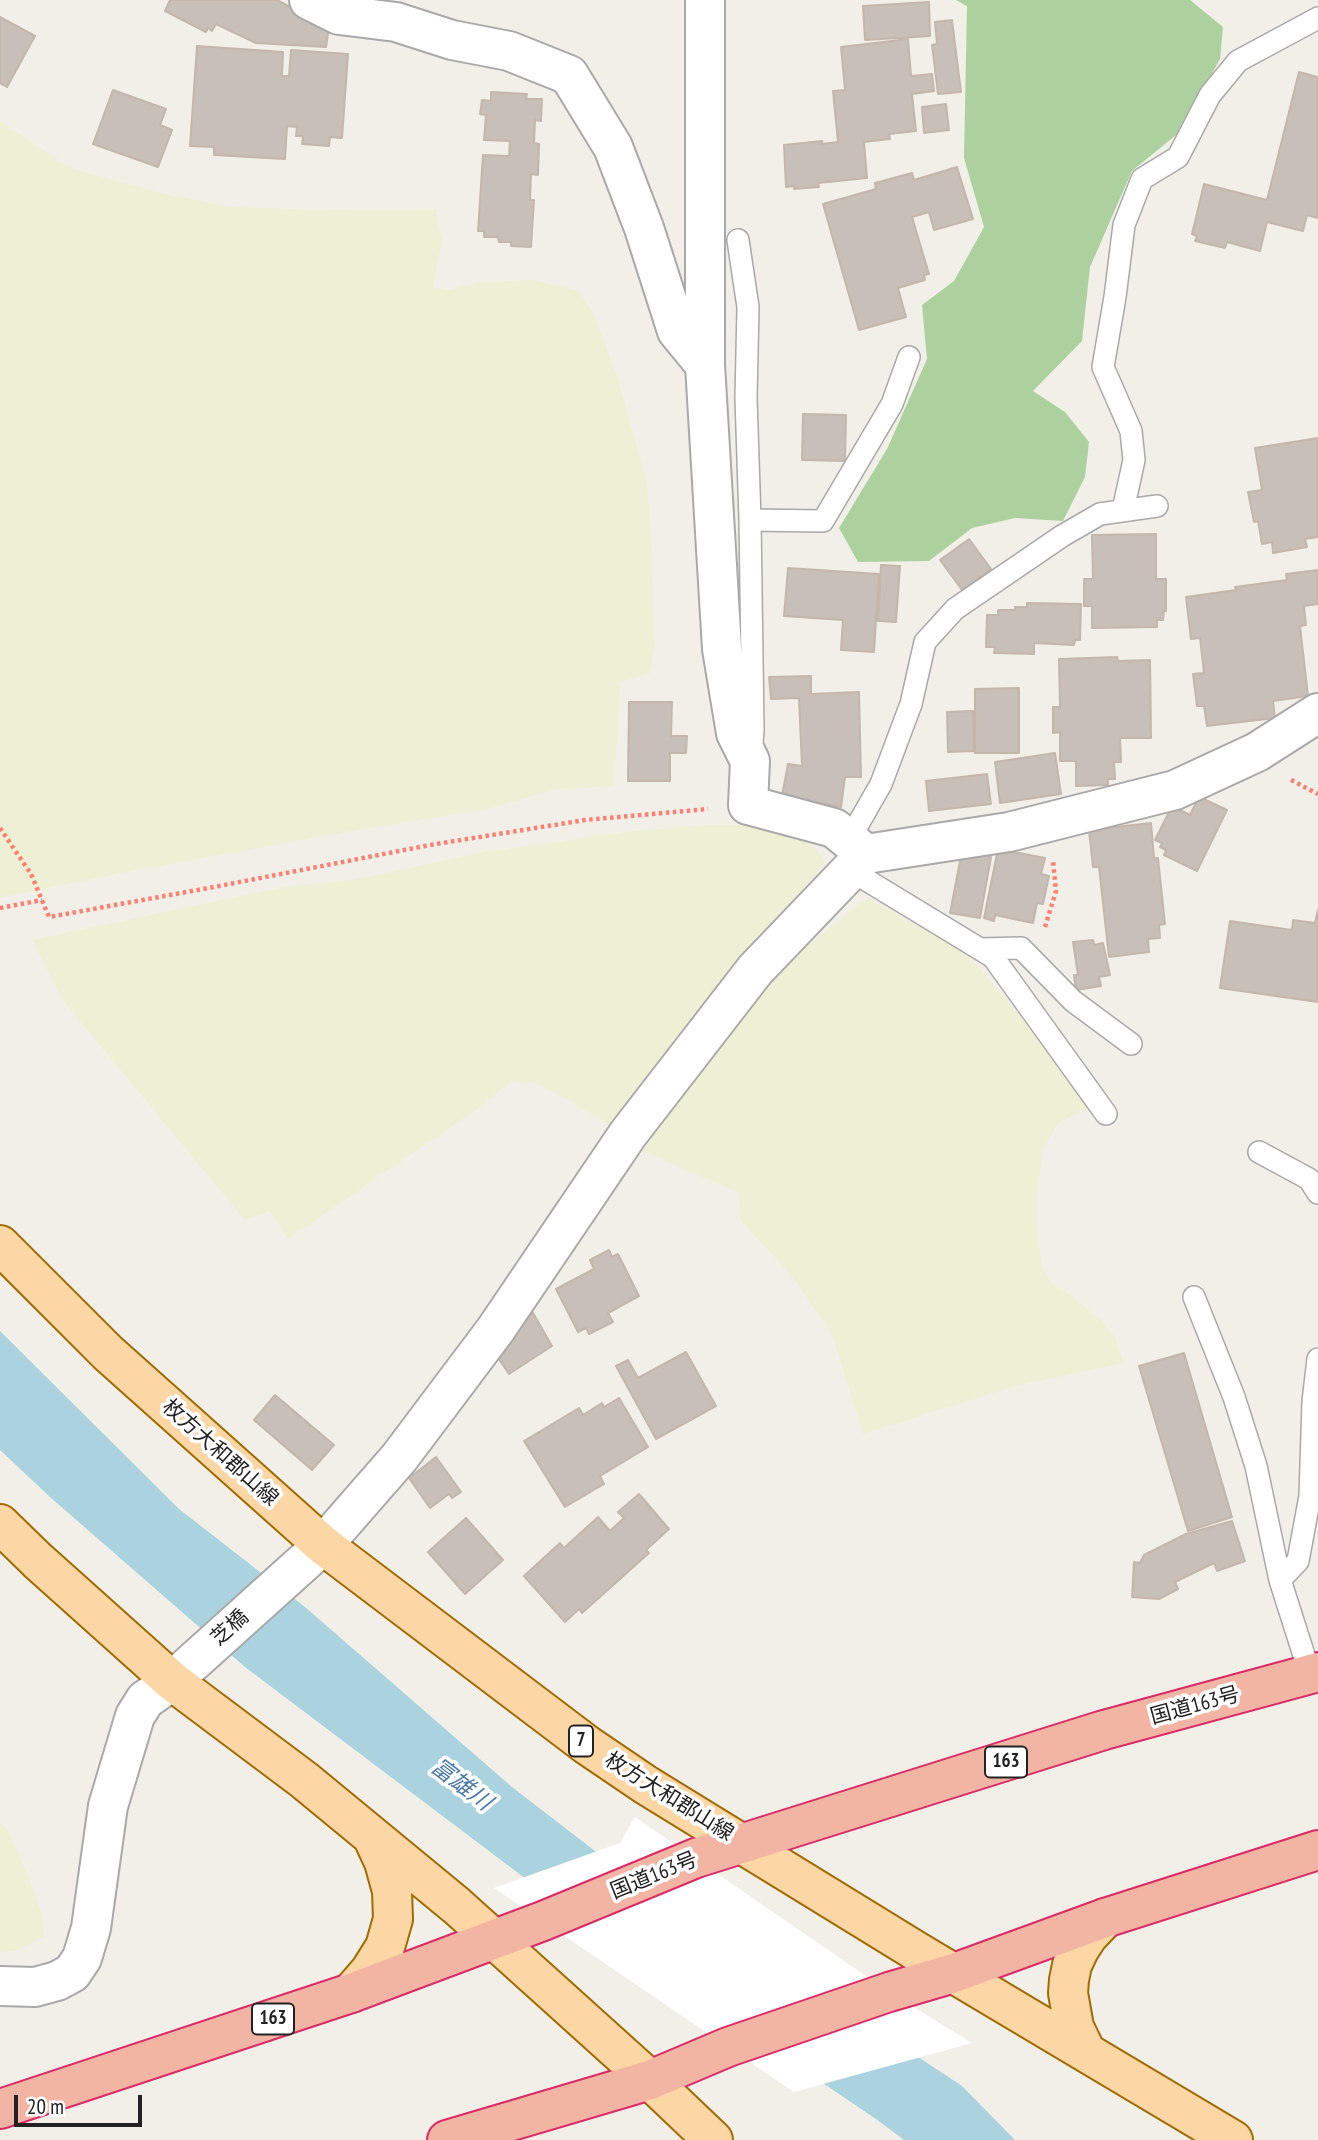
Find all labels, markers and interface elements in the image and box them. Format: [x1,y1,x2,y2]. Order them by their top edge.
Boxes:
street label: 枚方大和郡山線 [157,1394,283,1512]
street label: 芝橋 [206,1605,254,1651]
street label: 国道163号 [1148,1682,1242,1730]
road number: 7 [569,1726,593,1756]
road number: 163 [985,1746,1027,1778]
street label: 枚方大和郡山線 [600,1747,738,1847]
water label: 富雄川 [425,1753,497,1817]
street label: 国道163号 [607,1847,701,1905]
road number: 163 [252,2004,294,2035]
scale bar [18,2080,145,2124]
text: 20 m [27,2093,64,2120]

